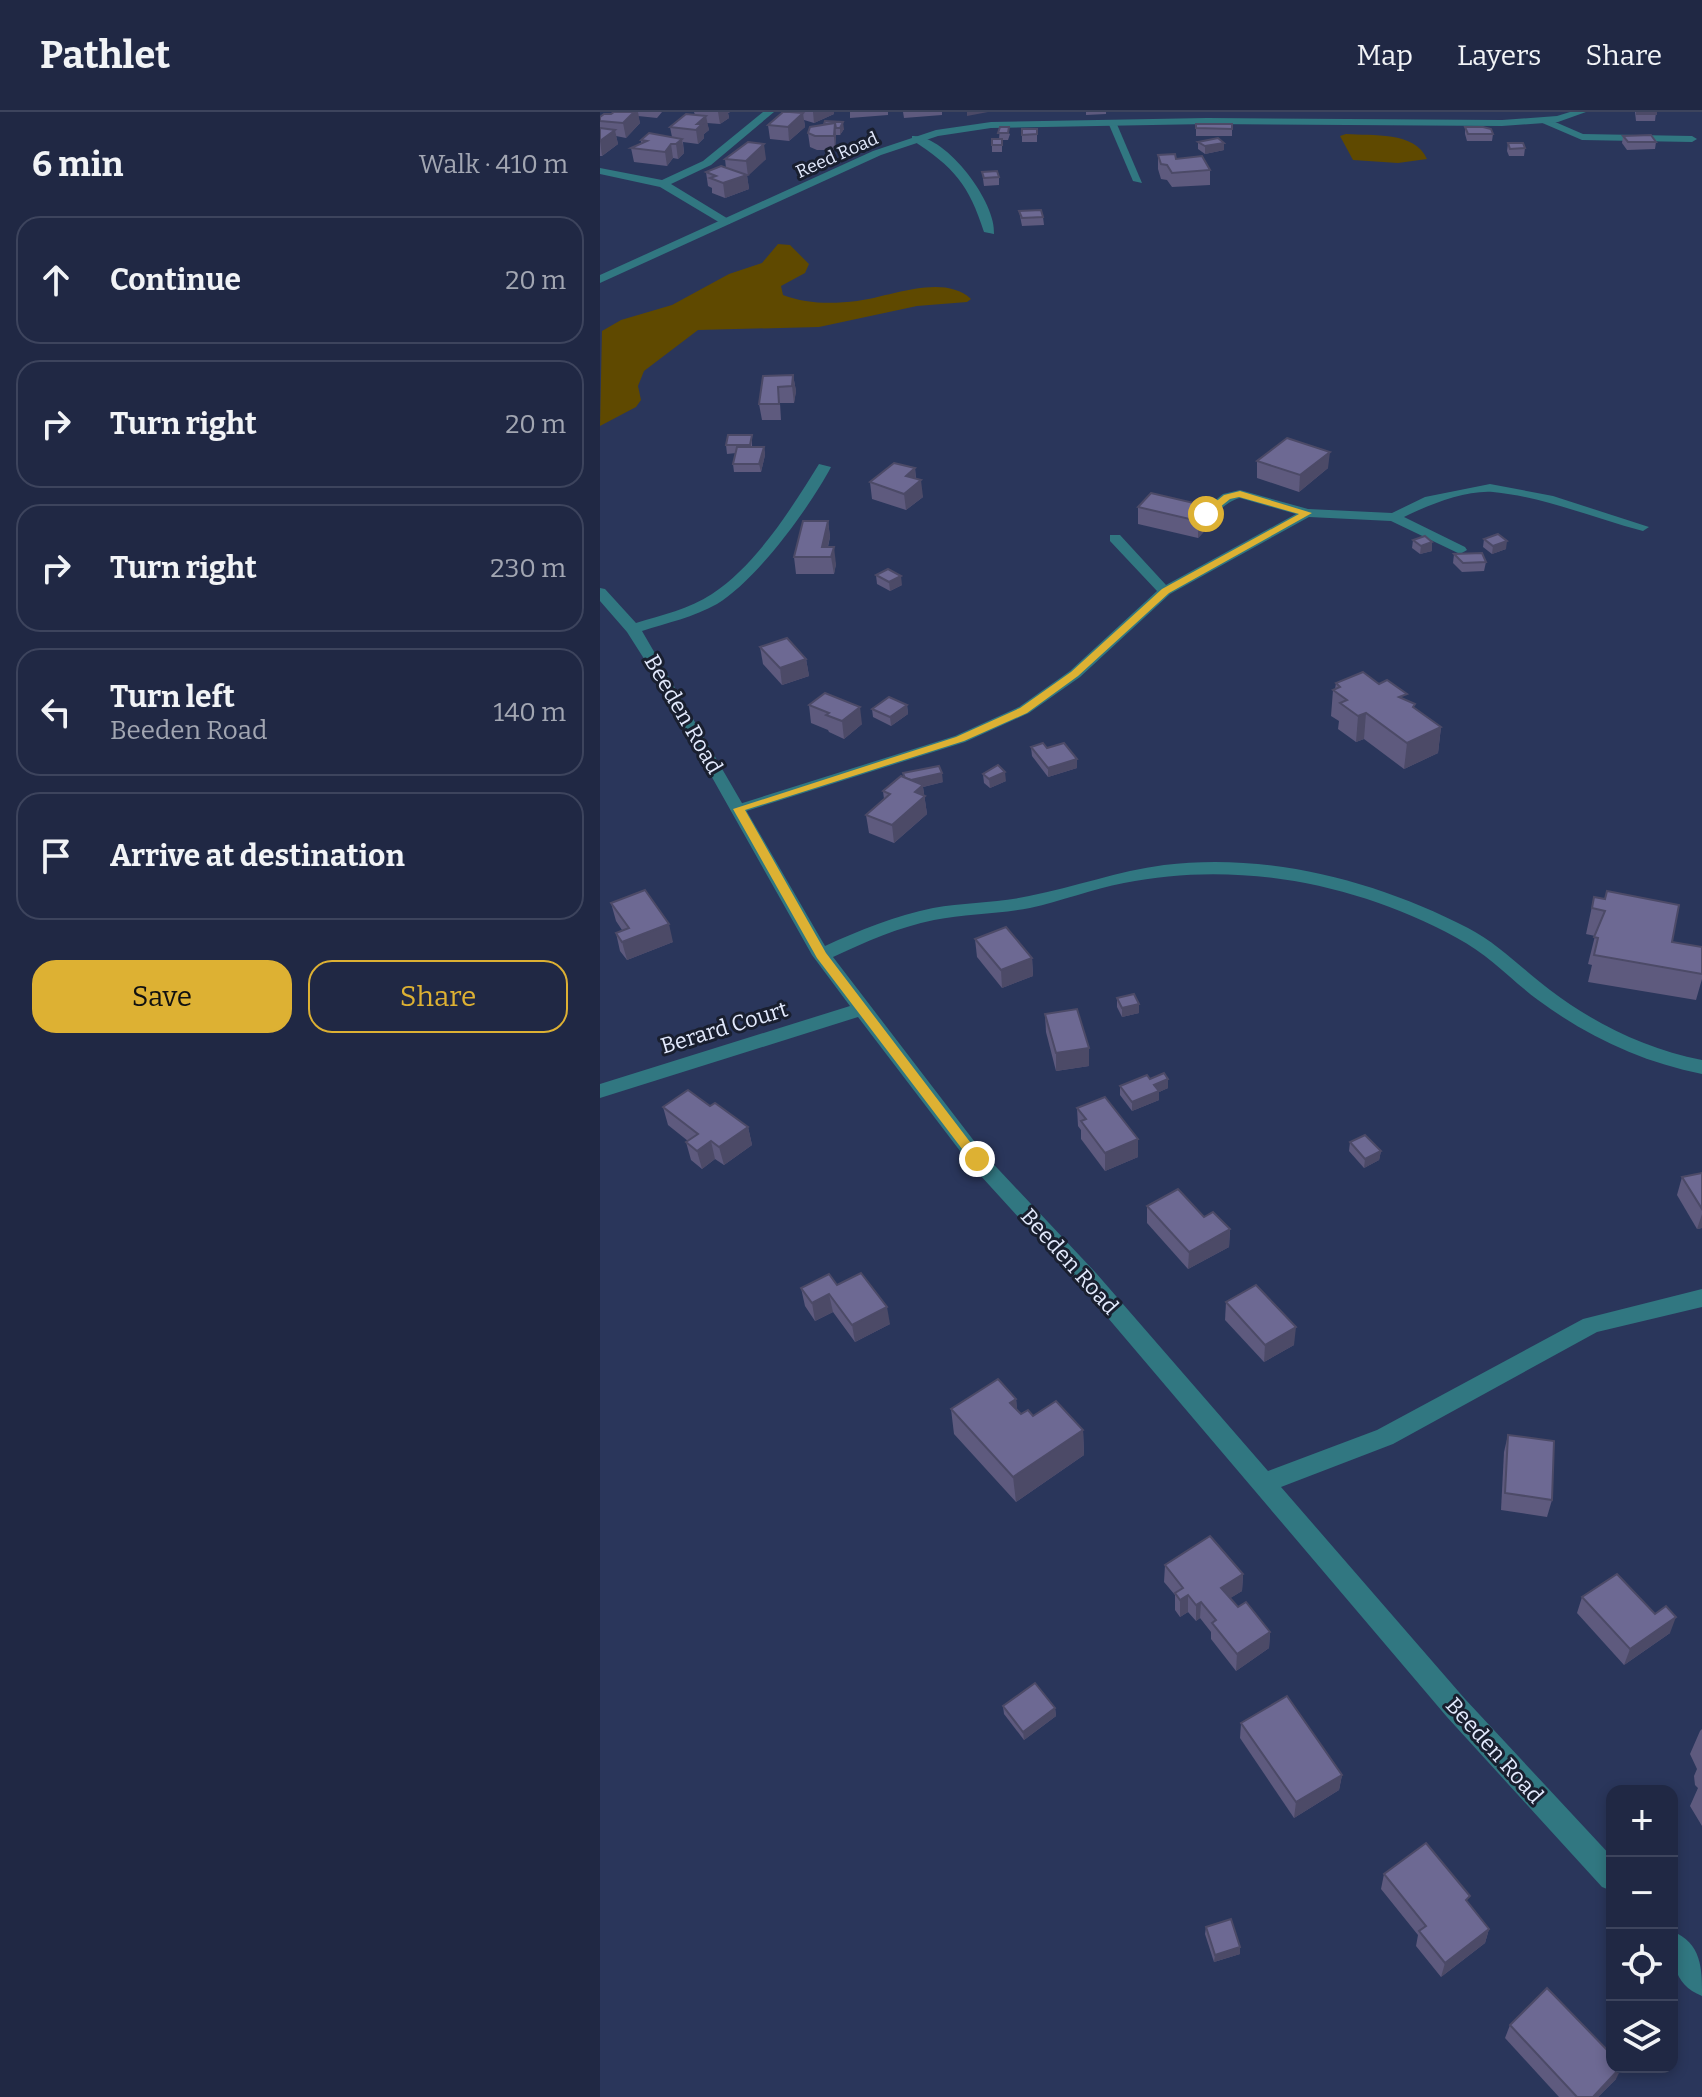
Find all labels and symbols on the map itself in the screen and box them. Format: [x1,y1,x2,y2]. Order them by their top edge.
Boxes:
street label: Reed Road [792,127,882,183]
route start [1188,496,1224,532]
street label: Beeden Road [639,650,729,779]
street label: Berard Court [657,995,791,1060]
route end [959,1141,995,1177]
street label: Beeden Road [1015,1203,1124,1320]
street label: Beeden Road [1440,1692,1549,1809]

